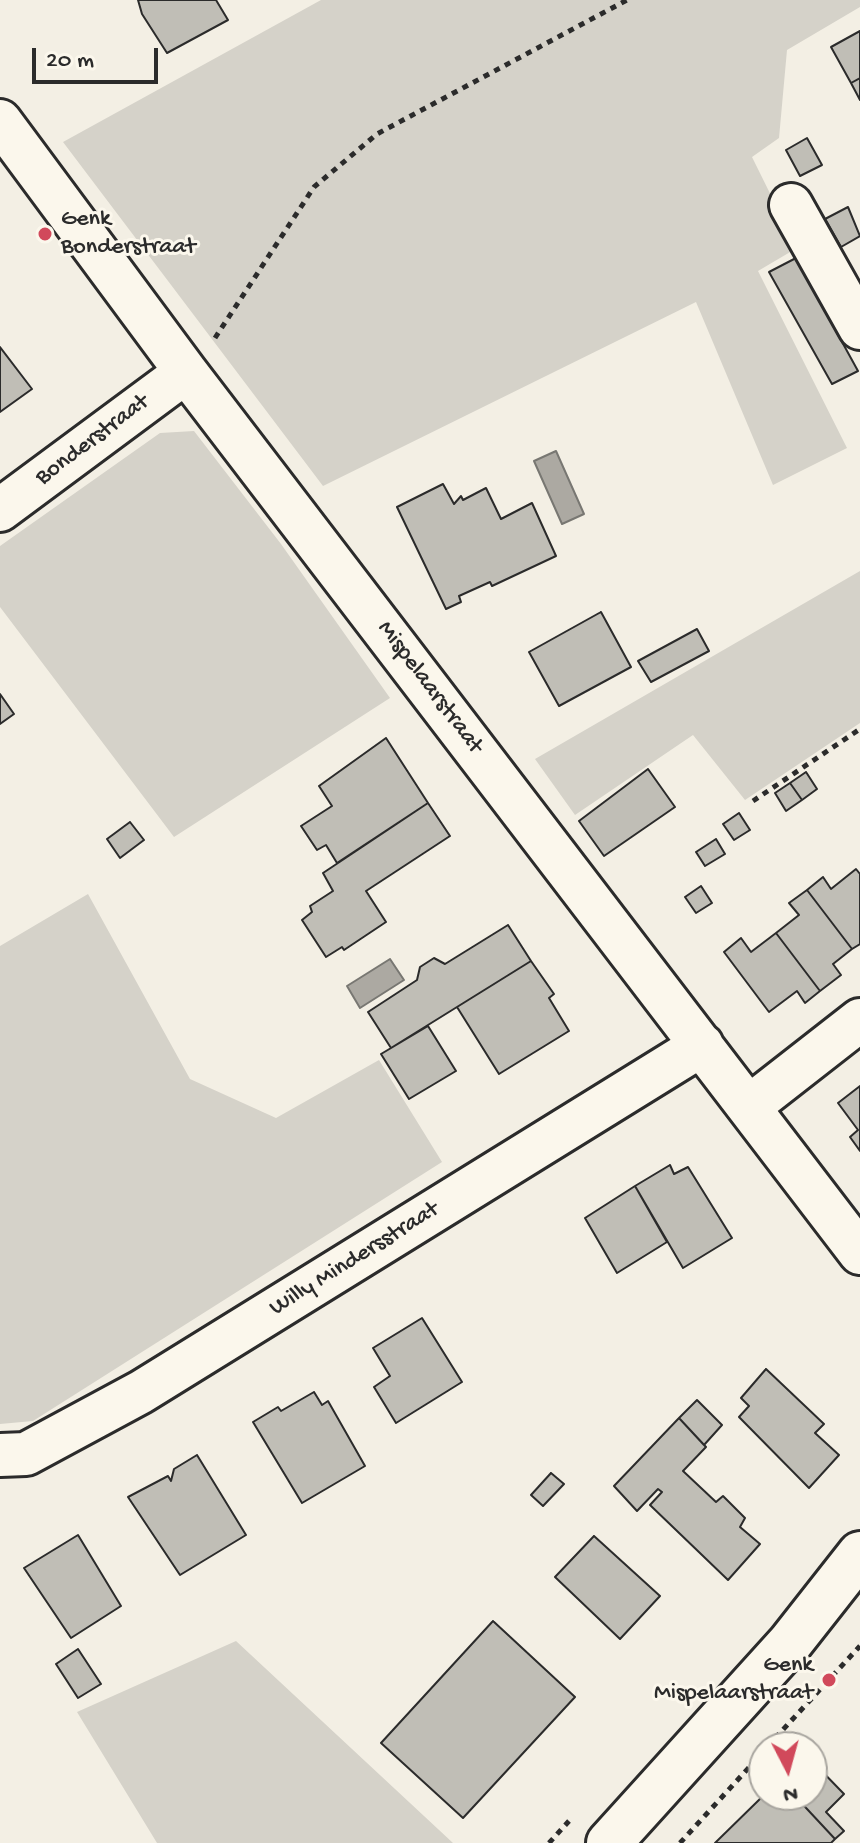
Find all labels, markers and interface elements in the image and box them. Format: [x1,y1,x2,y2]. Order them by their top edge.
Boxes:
scale bar [36,32,162,82]
text: 20 m [46,47,94,76]
place label: Genk Bonderstraat [61,206,196,262]
marker: Genk Bonderstraat [36,225,54,243]
street label: Bonderstraat [31,389,155,493]
street label: Mispelaarstraat [370,616,488,760]
street label: Willy Mindersstraat [265,1196,445,1324]
place label: Genk Mispelaarstraat [654,1652,813,1708]
marker: Genk Mispelaarstraat [820,1671,838,1689]
north arrow [748,1731,828,1811]
text: N [782,1779,799,1807]

